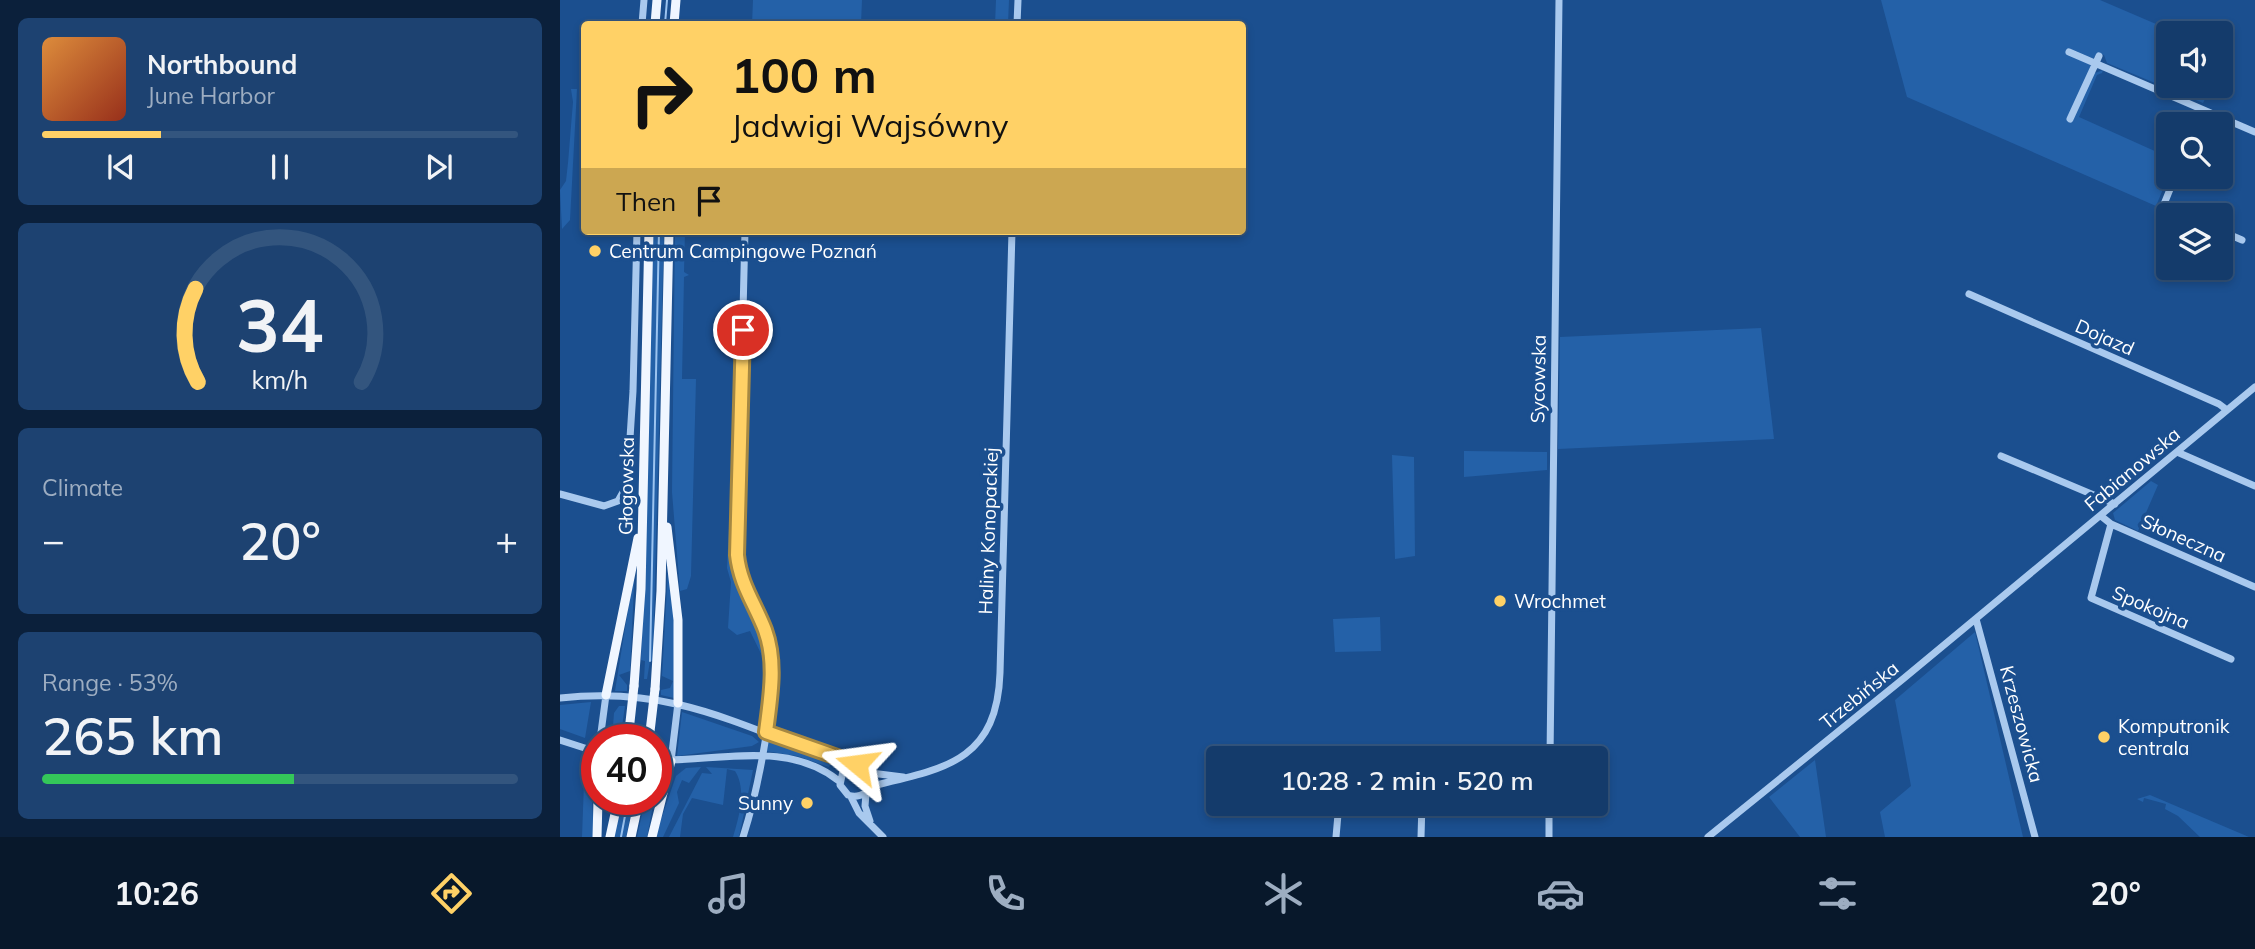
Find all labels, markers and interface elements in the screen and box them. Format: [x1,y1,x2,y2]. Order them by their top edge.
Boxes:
map controls [2156,21,2233,280]
button: sound [2156,21,2233,98]
text: 100 m [731,44,877,105]
text: Northbound [147,48,297,81]
icon: right [616,49,707,140]
text: June Harbor [147,81,275,110]
text: Jadwigi Wajsówny [731,105,1008,145]
button: search [2156,112,2233,189]
icon: previous [102,148,140,186]
icon: pause [261,148,299,186]
icon: next [420,148,458,186]
icon: arrive [690,182,728,220]
text: Then [616,185,676,218]
button: layers [2156,203,2233,280]
place label: Centrum Campingowe Poznań [609,239,877,263]
marker: Centrum Campingowe Poznań [587,243,603,259]
text: 34 [236,280,324,371]
pin [713,300,773,360]
icon: arrive [724,311,762,349]
street label: Dojazd [2072,313,2138,361]
street label: Sycowska [1525,335,1551,423]
text: km/h [252,364,308,395]
street label: Fabianowska [2079,422,2185,516]
street label: Głogowska [613,437,639,535]
street label: Haliny Konopackiej [973,447,1003,615]
text: Climate [42,473,123,502]
text: 20° [239,508,321,573]
street label: Słoneczna [2138,509,2230,567]
text: − [42,516,65,564]
text: + [495,516,518,564]
street label: Spokojna [2109,580,2193,634]
place label: Wrochmet [1514,589,1606,613]
marker: Wrochmet [1492,593,1508,609]
street label: Trzebińska [1815,656,1903,734]
street label: Krzeszowicka [1995,663,2049,785]
text: Range · 53% [42,668,178,697]
text: 265 km [42,703,223,768]
place label: Komputronik centrala [2118,714,2230,760]
speed limit sign: 40 [581,724,672,815]
position arrow [820,727,894,801]
marker: Komputronik centrala [2096,729,2112,745]
text: 10:28 · 2 min · 520 m [1280,764,1534,797]
place label: Sunny [738,791,793,815]
marker: Sunny [799,795,815,811]
icon: directions [427,869,476,918]
icon: music [704,869,753,918]
icon: phone [981,869,1030,918]
icon: climate [1259,869,1308,918]
icon: car [1536,869,1585,918]
icon: filters [1813,869,1862,918]
text: 10:26 [114,873,199,913]
text: 20° [2090,873,2141,913]

